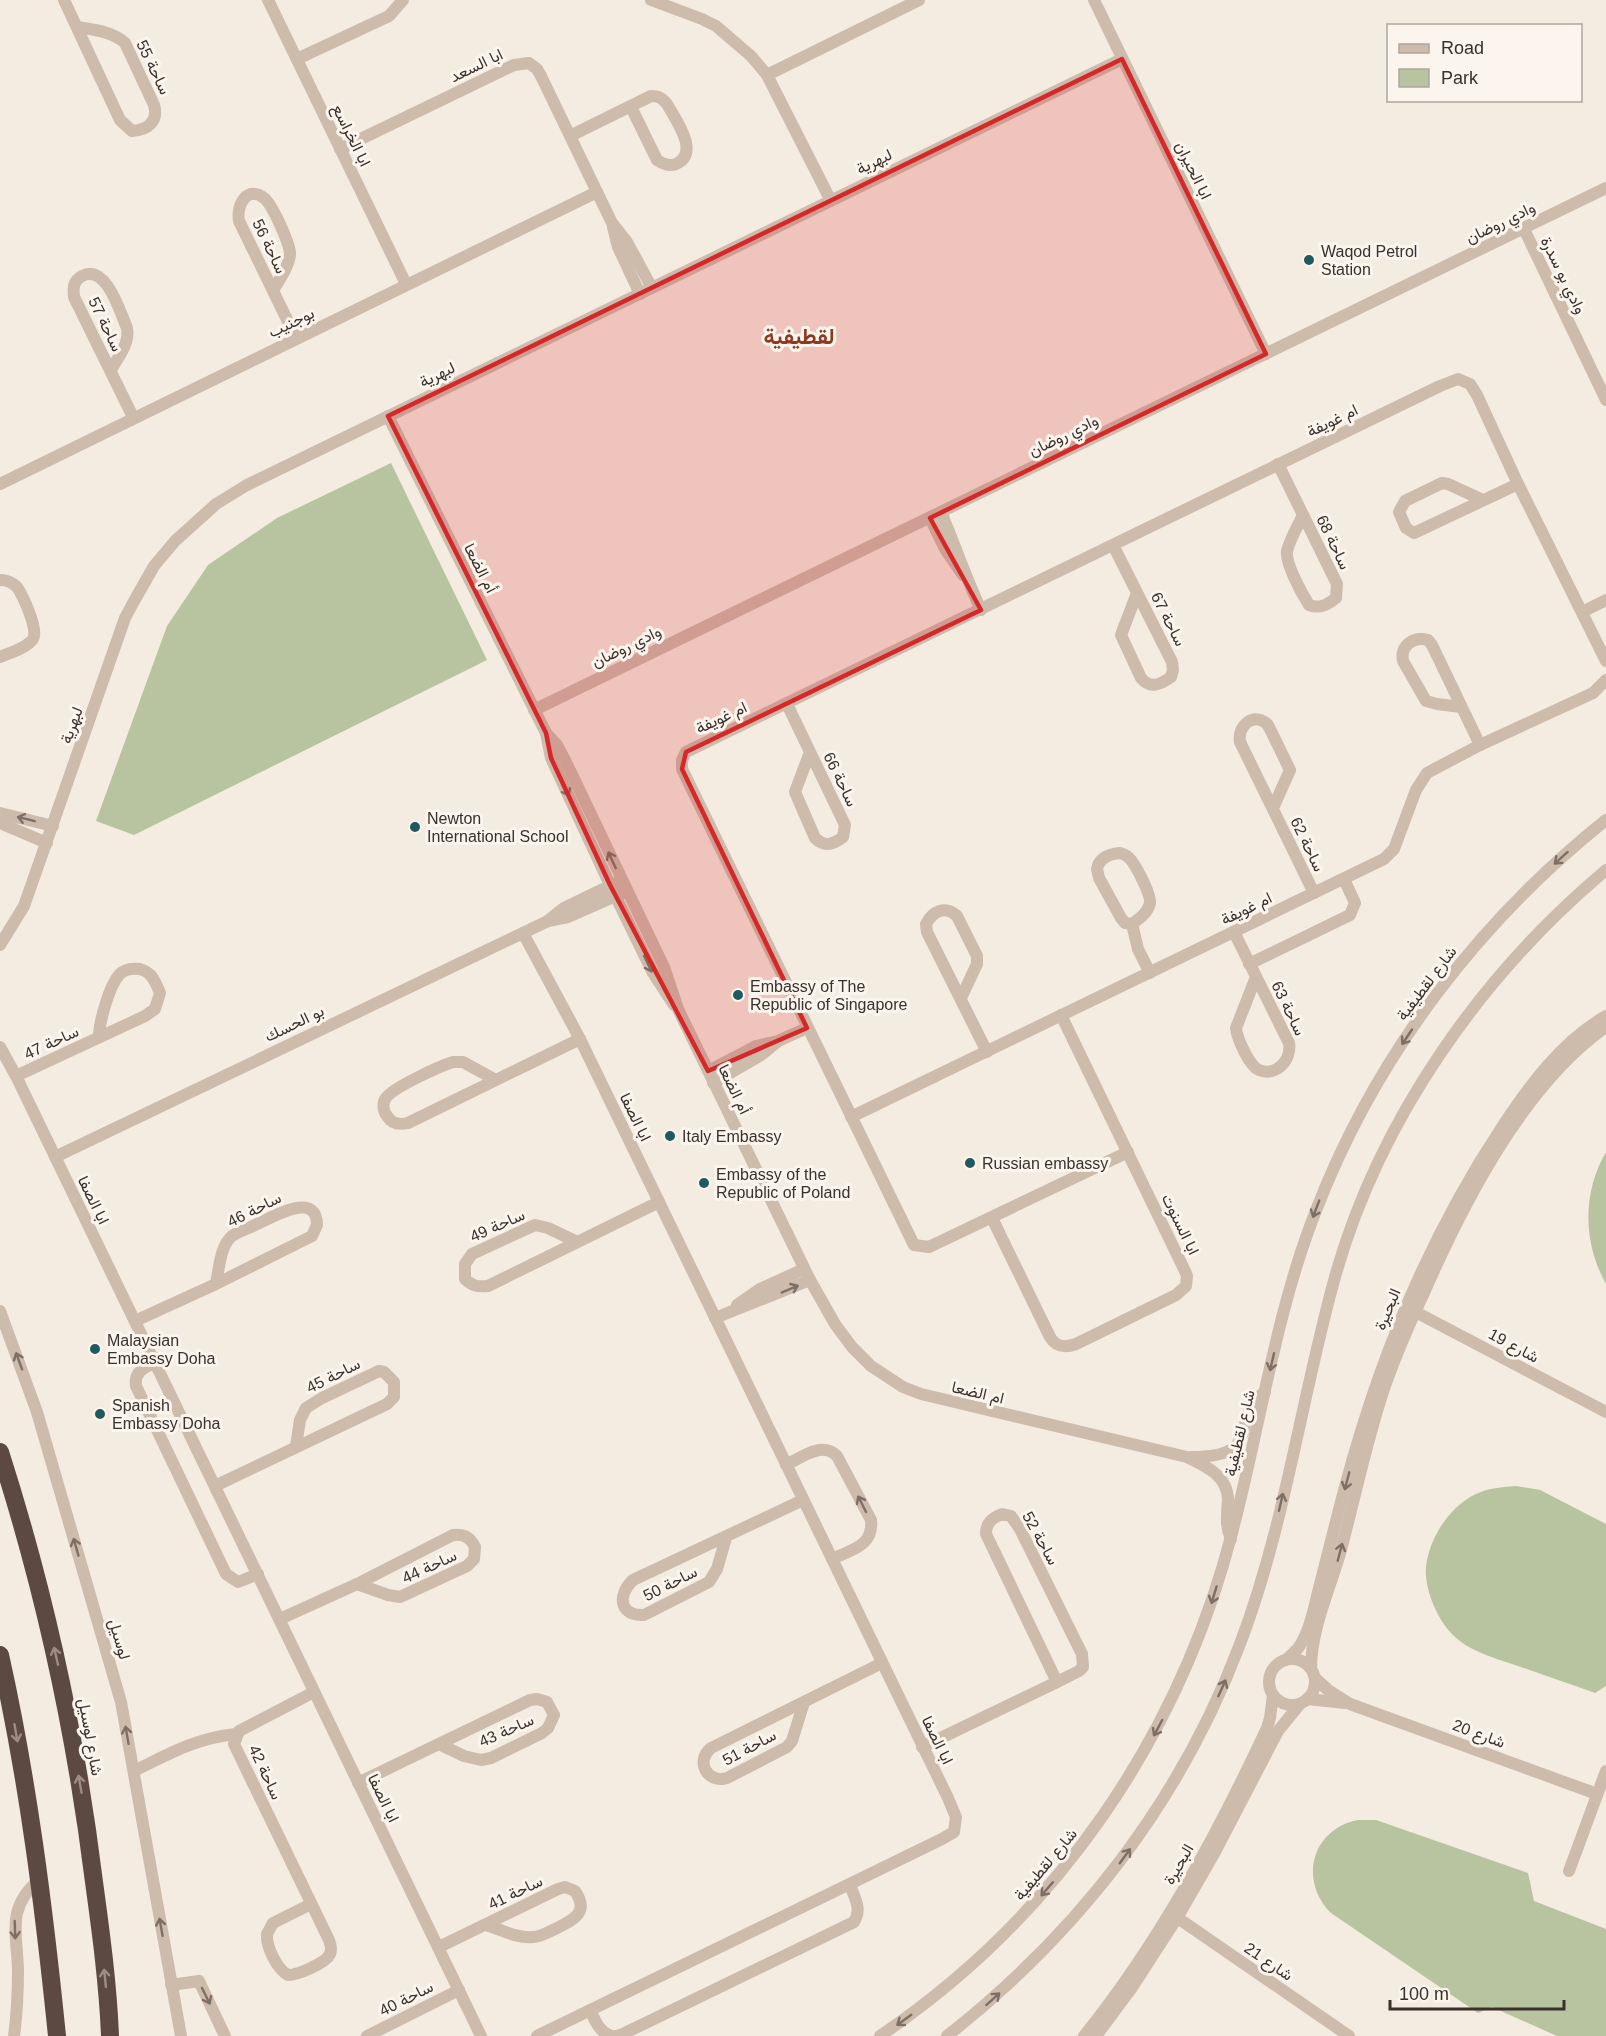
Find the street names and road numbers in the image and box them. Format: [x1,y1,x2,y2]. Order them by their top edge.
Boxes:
street label: ساحة 55 [133,37,174,97]
street label: ابا السعد [447,45,506,86]
street label: ابا الخراسع [326,101,374,171]
street label: ابا الحيران [1170,139,1215,203]
street label: لبهرية [854,146,896,179]
street label: وادي روضان [1463,198,1540,251]
street label: ساحة 56 [249,216,290,276]
street label: وادي بو سدرة [1533,234,1589,319]
street label: ساحة 57 [85,294,126,354]
street label: بوجنيب [266,304,318,343]
street label: لبهرية [417,359,459,392]
street label: ام غويفة [1304,401,1361,442]
street label: وادي روضان [1026,411,1103,464]
street label: ساحة 68 [1313,512,1354,572]
street label: أم الضعا [459,541,500,597]
street label: ساحة 67 [1148,590,1189,649]
street label: وادي روضان [589,622,666,675]
street label: ام غويفة [693,698,750,738]
street label: لبهرية [57,705,88,746]
street label: ساحة 66 [820,749,861,809]
street label: ساحة 62 [1287,814,1328,874]
street label: ام غويفة [1218,889,1275,930]
street label: شارع لقطيفية [1393,943,1462,1025]
street label: ساحة 63 [1268,978,1309,1038]
street label: بو الحسك [262,1002,327,1047]
street label: ساحة 47 [21,1022,81,1062]
street label: أم الضعا [713,1062,754,1118]
street label: ابا الصفا [616,1090,654,1144]
street label: ابا الصفا [74,1173,112,1227]
street label: ساحة 46 [225,1189,284,1230]
street label: ابا السنوت [1157,1191,1203,1258]
street label: ساحة 49 [467,1206,527,1245]
street label: البحيرة [1371,1286,1406,1333]
street label: شارع 19 [1484,1325,1542,1368]
street label: ساحة 45 [304,1355,363,1396]
street label: ام الضعا [950,1378,1006,1409]
street label: شارع لقطيفية [1221,1388,1261,1479]
street label: ساحة 52 [1019,1509,1062,1568]
street label: ساحة 44 [399,1546,459,1586]
street label: ساحة 50 [641,1563,700,1604]
street label: لوسيل [104,1617,133,1662]
street label: شارع لوسيل [72,1697,106,1778]
street label: ساحة 43 [476,1711,536,1750]
street label: ابا الصفا [918,1713,956,1767]
street label: شارع 20 [1449,1716,1507,1754]
street label: ساحة 51 [720,1726,779,1769]
street label: ساحة 42 [246,1742,286,1802]
street label: ابا الصفا [364,1771,402,1825]
street label: شارع لقطيفية [1011,1825,1082,1905]
street label: البحيرة [1160,1841,1198,1888]
street label: ساحة 41 [485,1872,545,1913]
street label: شارع 21 [1240,1939,1296,1986]
street label: ساحة 40 [377,1978,436,2019]

